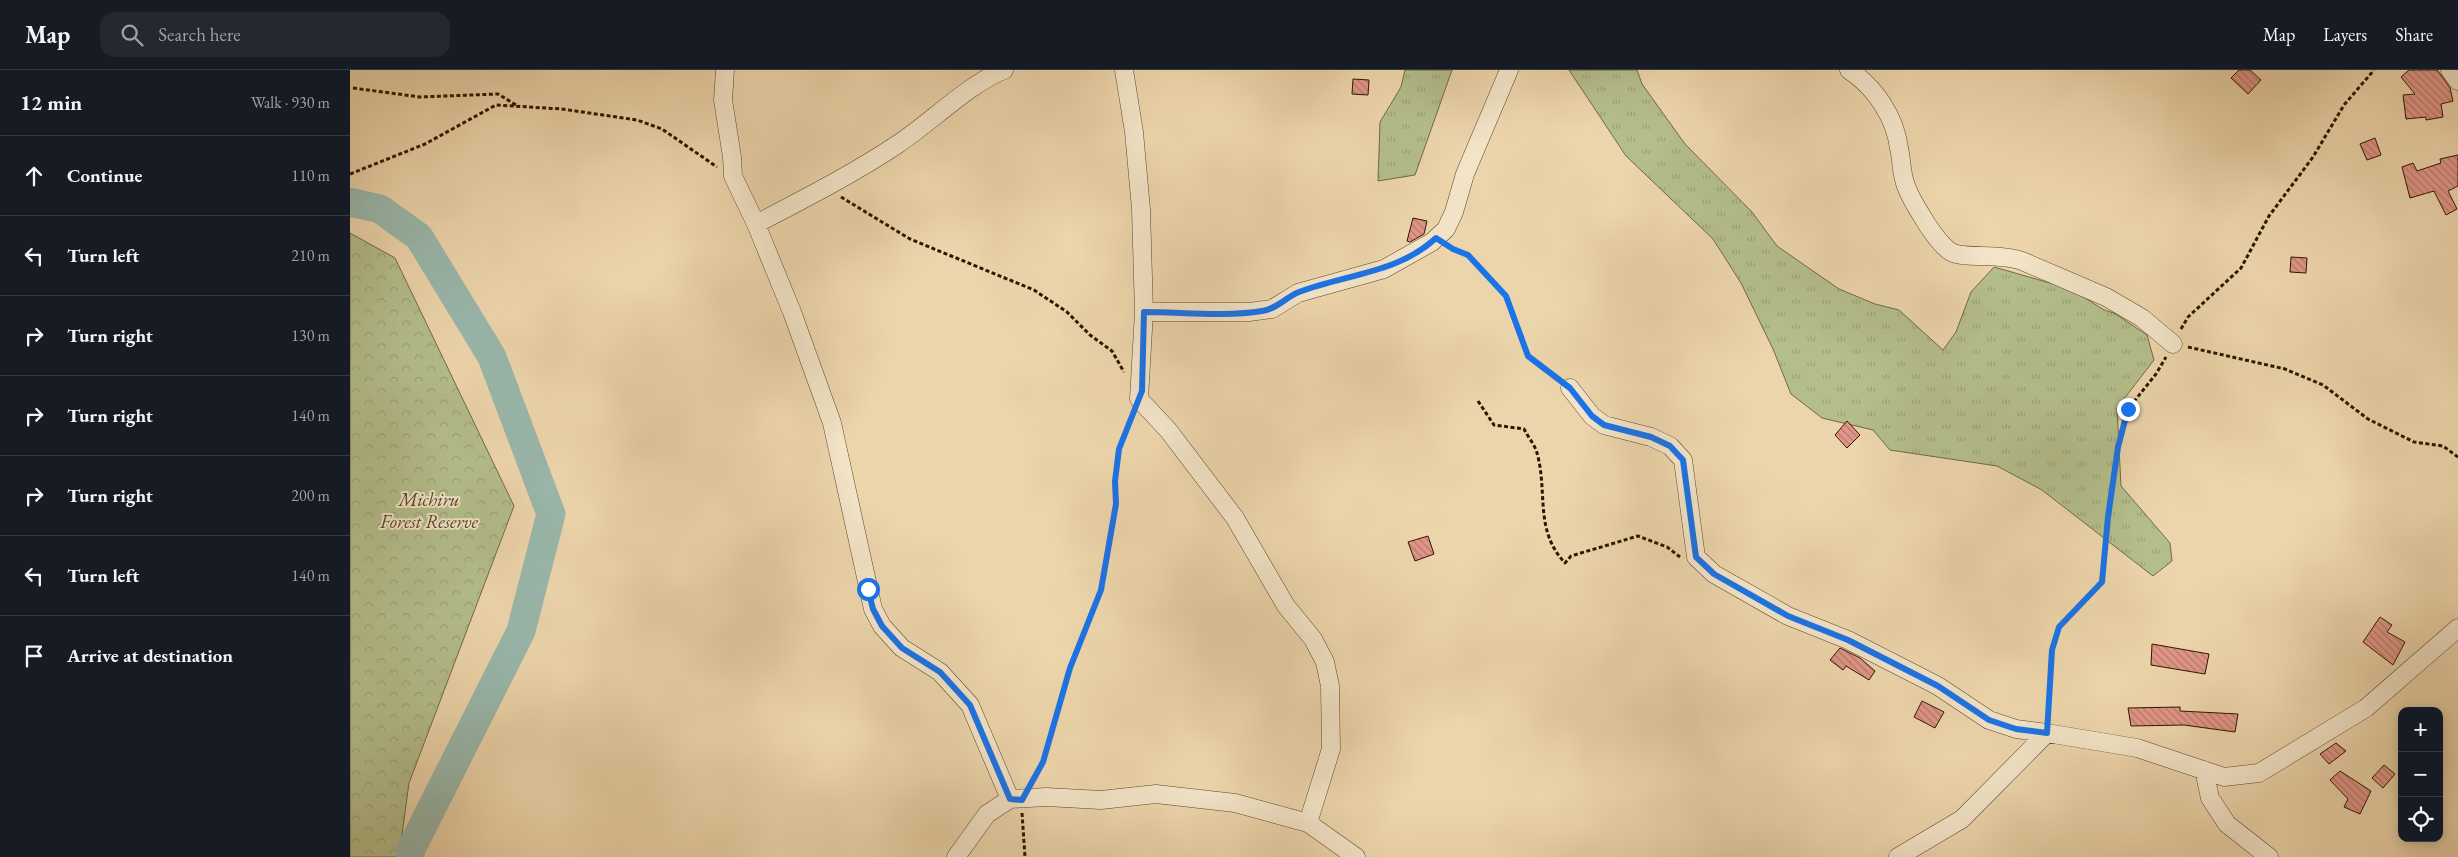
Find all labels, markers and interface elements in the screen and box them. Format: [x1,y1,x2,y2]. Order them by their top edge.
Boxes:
search box [100,12,450,57]
text: Map [25,19,70,50]
icon: search [118,21,146,49]
text: Search here [158,22,241,47]
text: Map [2263,23,2295,46]
text: Layers [2323,23,2367,46]
text: Share [2395,23,2433,46]
text: 12 min [20,89,82,116]
text: Walk · 930 m [251,92,330,113]
icon: ahead [20,162,48,190]
text: Continue [67,163,142,188]
text: 110 m [291,165,330,186]
icon: left [20,242,48,270]
text: Turn left [67,243,139,268]
text: 210 m [291,245,330,266]
icon: right [20,322,48,350]
text: Turn right [67,323,153,348]
text: 130 m [291,325,330,346]
route end [2117,398,2140,421]
icon: right [20,402,48,430]
text: Turn right [67,403,153,428]
text: 140 m [291,405,330,426]
icon: right [20,482,48,510]
text: Turn right [67,483,153,508]
text: 200 m [291,485,330,506]
park label: Michiru Forest Reserve [379,487,478,534]
icon: left [20,562,48,590]
text: Turn left [67,563,139,588]
text: 140 m [291,565,330,586]
route start [857,578,880,601]
icon: arrive [20,642,48,670]
text: Arrive at destination [67,643,233,668]
map controls [2398,707,2443,842]
button: + [2398,707,2443,752]
button: − [2398,752,2443,797]
button: locate [2398,797,2443,842]

